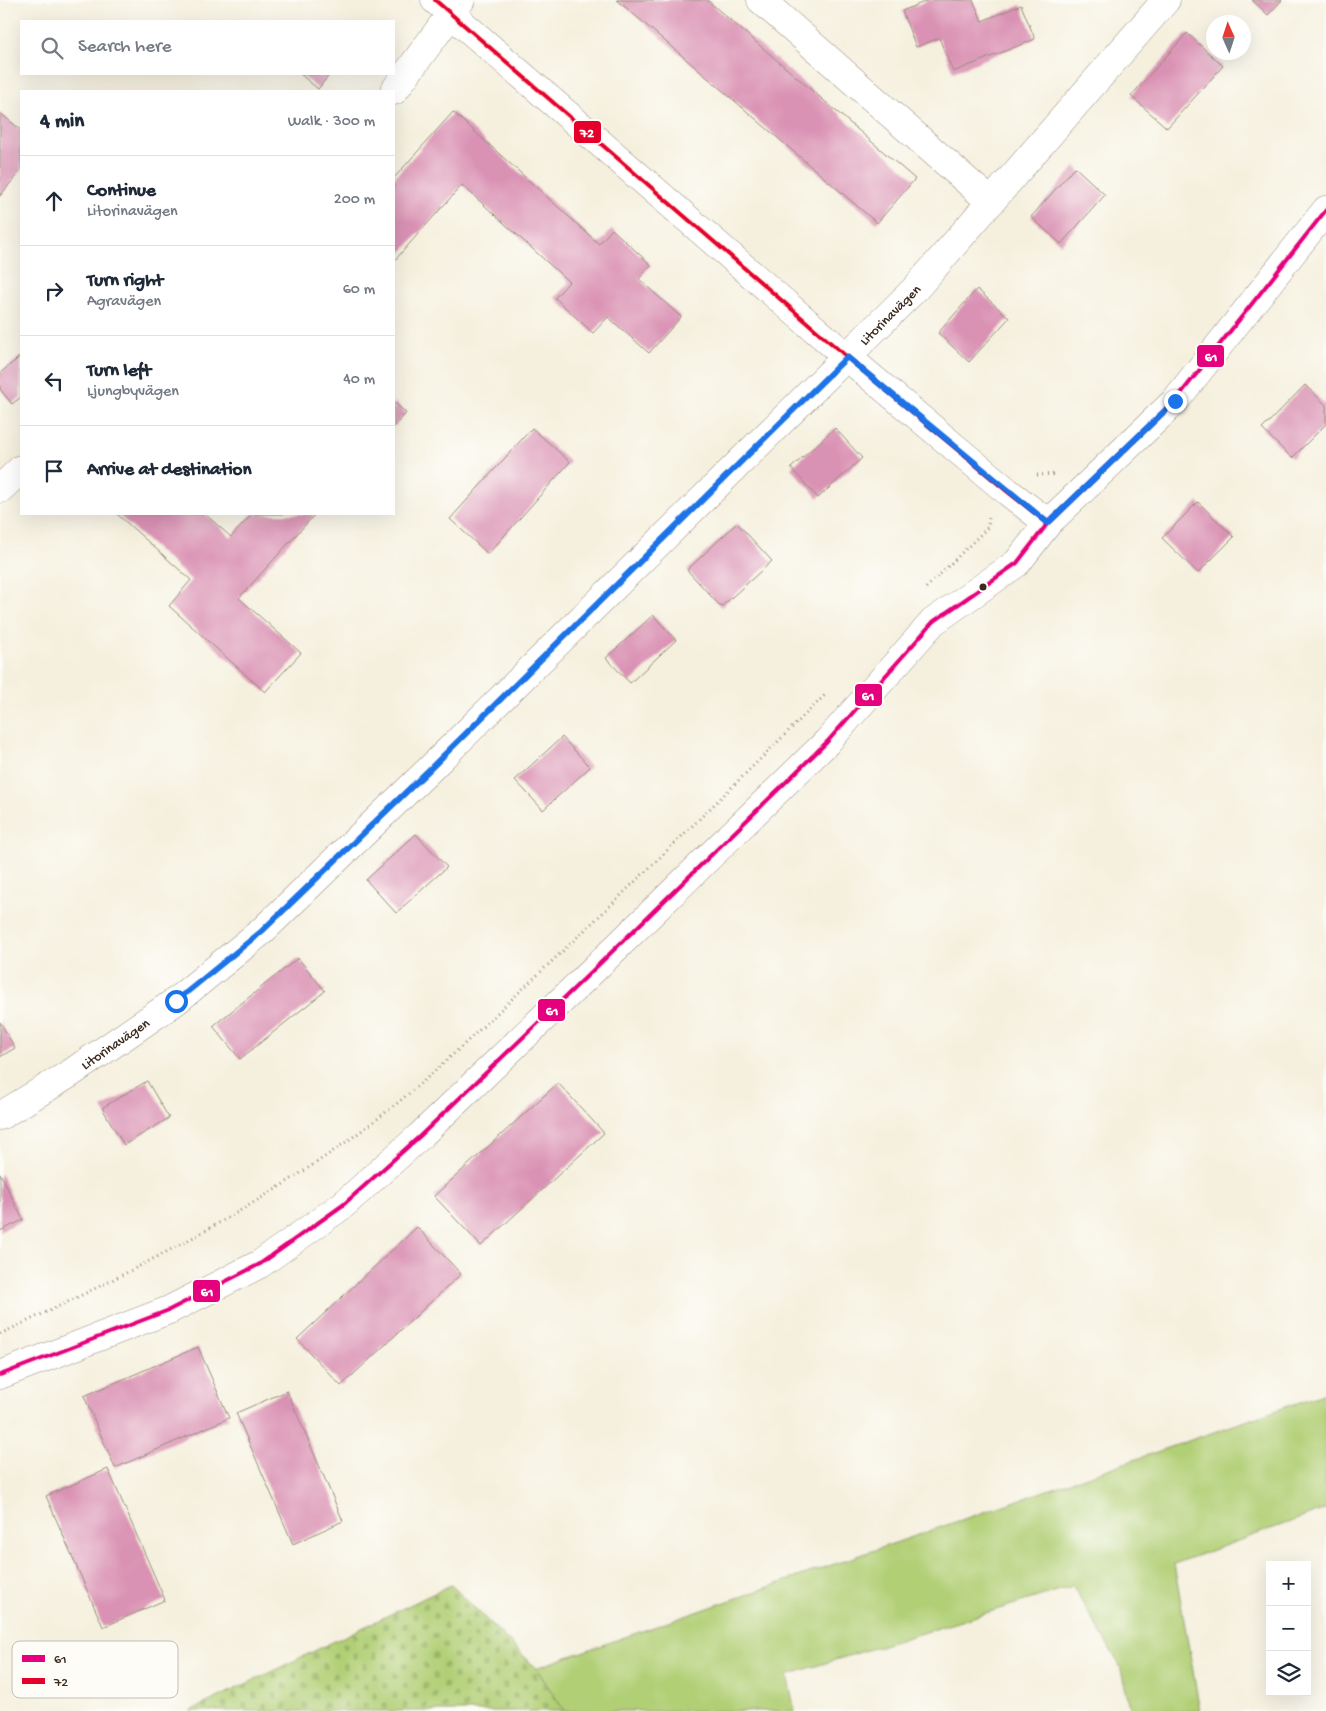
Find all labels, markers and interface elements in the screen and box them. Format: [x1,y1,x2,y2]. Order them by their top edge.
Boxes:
north arrow [1206,15,1251,60]
search box [20,20,395,75]
icon: search [38,34,66,62]
text: Search here [78,36,172,59]
text: 4 min [40,110,84,135]
text: Walk · 300 m [288,113,375,132]
line badge: 72 [573,120,602,144]
text: 72 [579,126,594,143]
text: Continue [87,180,156,203]
icon: ahead [40,187,68,215]
text: 200 m [334,191,375,210]
text: Litorinavägen [87,203,178,222]
text: Turn right [87,270,163,293]
icon: right [40,277,68,305]
text: 60 m [343,281,375,300]
street label: Litorinavägen [857,282,926,350]
text: Agravägen [87,293,161,312]
line badge: 61 [1196,344,1225,368]
text: 61 [1205,350,1218,367]
text: Turn left [87,360,151,383]
icon: left [40,367,68,395]
text: 40 m [343,371,375,390]
text: Ljungbyvägen [87,383,179,402]
route end [1164,390,1187,413]
icon: arrive [40,457,68,485]
text: Arrive at destination [87,459,251,482]
unlabelled marker [978,582,988,592]
line badge: 61 [854,683,883,707]
text: 61 [862,689,875,706]
route start [165,990,188,1013]
line badge: 61 [537,998,566,1022]
text: 61 [546,1004,559,1021]
street label: Litorinavägen [79,1015,154,1075]
line badge: 61 [192,1279,221,1303]
text: 61 [201,1285,214,1302]
map controls [1266,1561,1311,1696]
button: + [1266,1561,1311,1606]
button: − [1266,1606,1311,1651]
legend [12,1641,178,1698]
button: layers [1266,1651,1311,1696]
text: 61 [54,1652,67,1669]
text: 72 [53,1675,68,1692]

